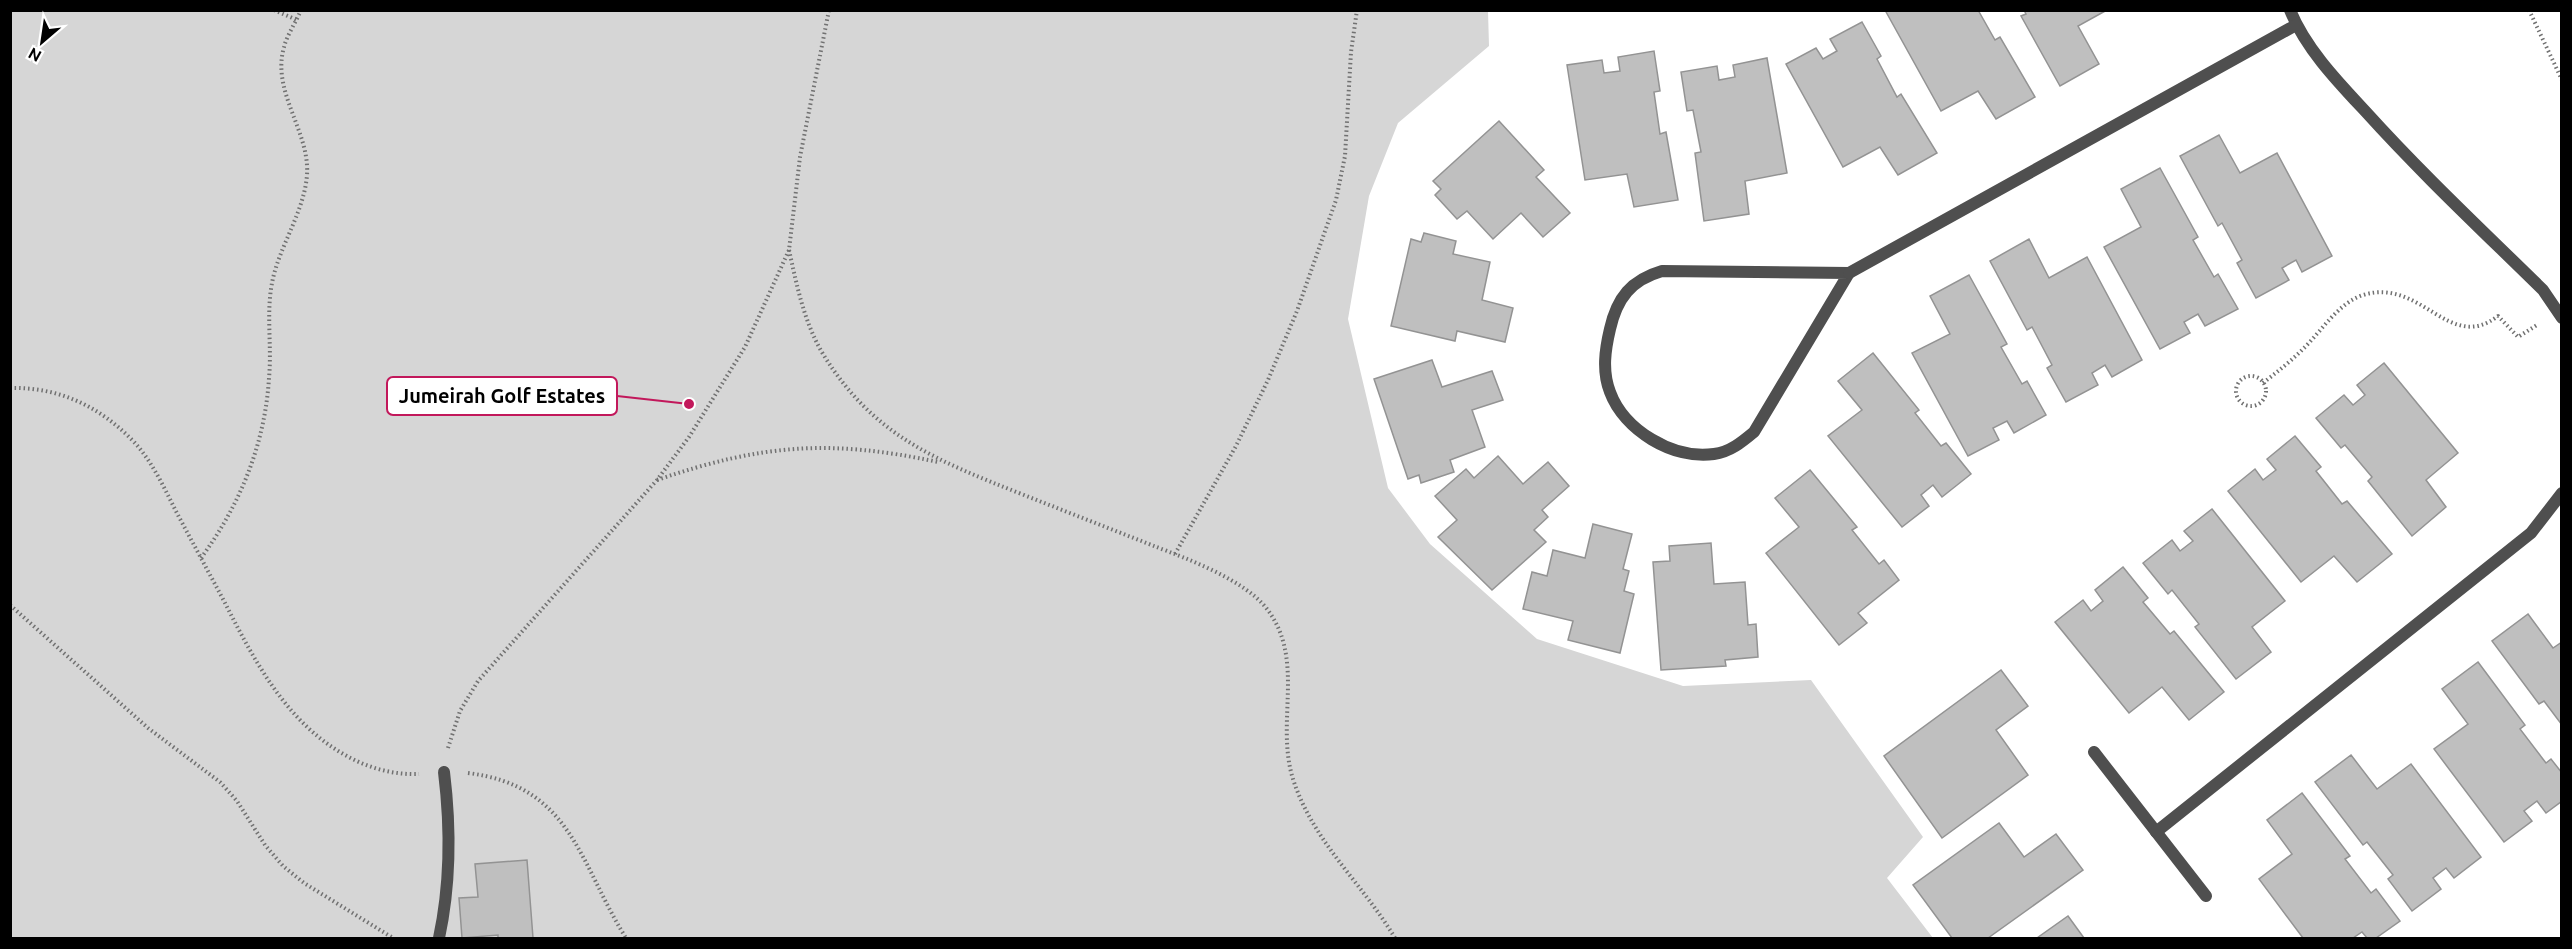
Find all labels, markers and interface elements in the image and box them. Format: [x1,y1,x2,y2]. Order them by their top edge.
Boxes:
north arrow [12,12,72,72]
text: N [25,44,44,66]
callout: Jumeirah Golf Estates [387,377,617,415]
text: Jumeirah Golf Estates [399,384,605,407]

